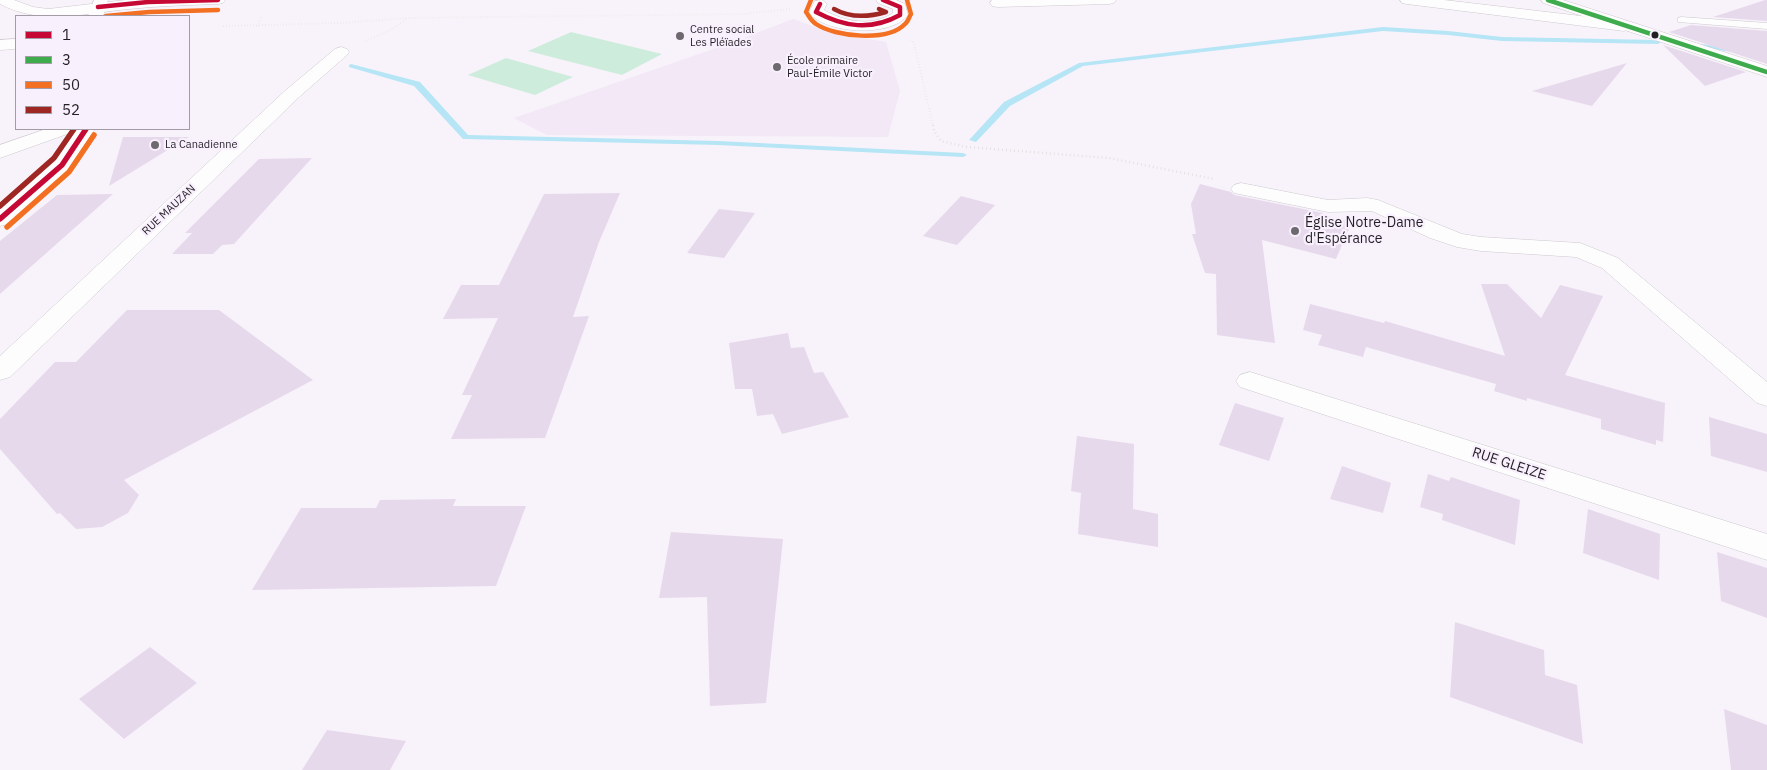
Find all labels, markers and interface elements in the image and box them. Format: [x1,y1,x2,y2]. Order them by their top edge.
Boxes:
legend [15,15,190,130]
place label: Centre social Les Pléïades [690,23,754,49]
text: 1 [62,25,71,44]
marker: Centre social Les Pléïades [674,30,686,42]
unlabelled marker [1650,30,1660,40]
text: 3 [62,50,71,69]
place label: École primaire Paul-Émile Victor [787,54,872,80]
marker: École primaire Paul-Émile Victor [771,61,783,73]
text: 50 [62,75,80,94]
text: 52 [62,100,80,119]
place label: La Canadienne [165,138,238,152]
marker: La Canadienne [149,139,161,151]
street label: RUE MAUZAN [140,182,198,238]
place label: Église Notre-Dame d'Espérance [1305,215,1424,248]
marker: Église Notre-Dame d'Espérance [1289,225,1301,237]
street label: RUE GLEIZE [1470,444,1548,484]

